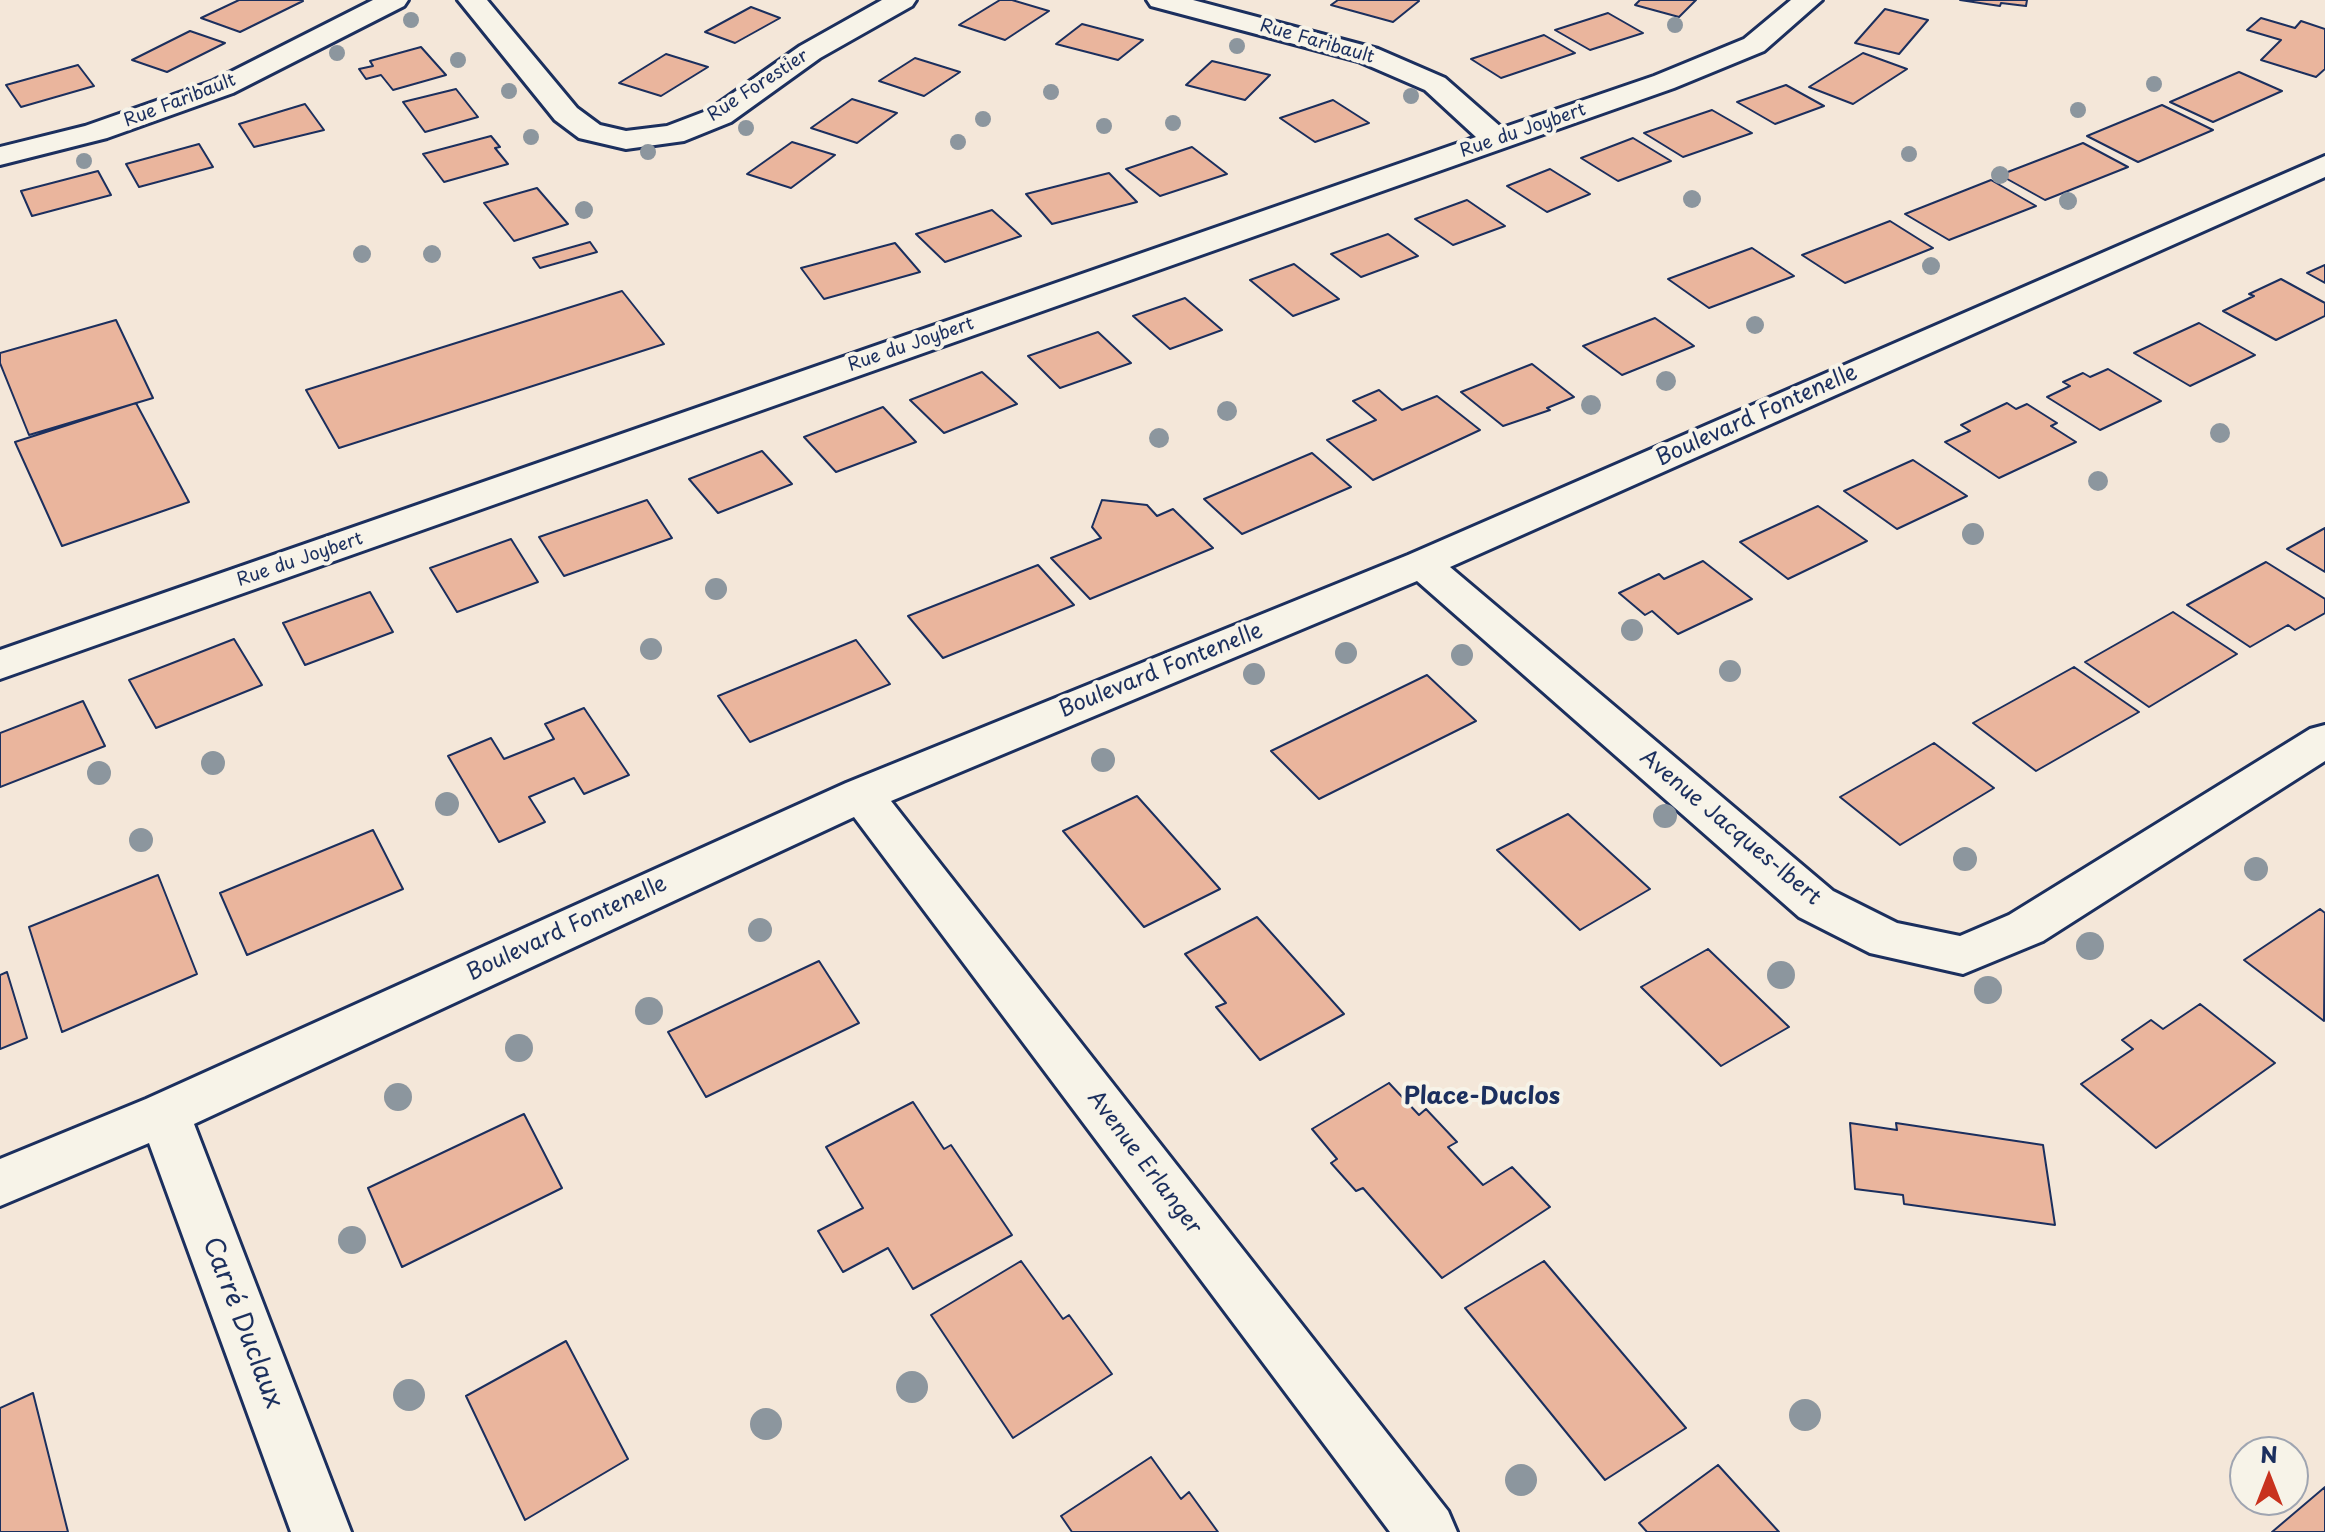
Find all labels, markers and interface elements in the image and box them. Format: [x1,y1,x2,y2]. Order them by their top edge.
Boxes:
street label: Rue Faribault [1257,15,1377,69]
street label: Rue Forestier [704,45,812,127]
street label: Rue Faribault [121,70,239,132]
street label: Rue du Joybert [1457,99,1589,163]
street label: Rue du Joybert [845,313,977,377]
street label: Boulevard Fontenelle [1652,360,1862,472]
street label: Rue du Joybert [234,528,366,592]
street label: Boulevard Fontenelle [1055,618,1267,724]
street label: Avenue Jacques-Ibert [1634,745,1826,911]
street label: Boulevard Fontenelle [463,871,671,987]
district label: Place-Duclos [1404,1083,1560,1111]
street label: Avenue Erlanger [1081,1086,1207,1240]
street label: Carré Duclaux [195,1233,289,1413]
north arrow [2229,1436,2309,1516]
text: N [2260,1437,2278,1470]

